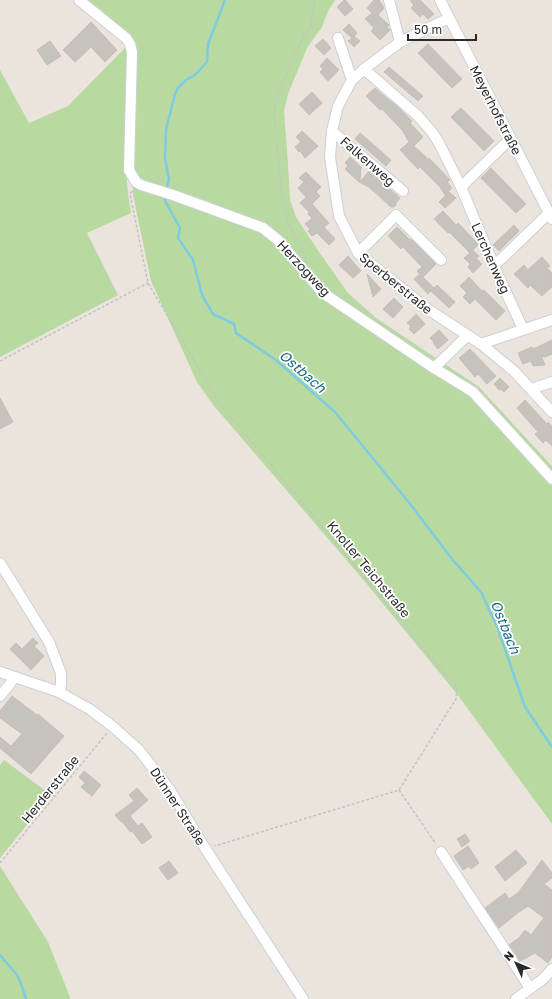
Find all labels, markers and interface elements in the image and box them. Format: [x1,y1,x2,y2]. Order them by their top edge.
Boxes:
scale bar [408,16,476,42]
text: 50 m [414,22,442,37]
street label: Meyerhofstraße [467,63,525,157]
street label: Falkenweg [337,133,399,189]
street label: Lerchenweg [468,220,514,296]
street label: Herzogweg [274,237,334,299]
street label: Sperberstraße [356,249,436,317]
water label: Ostbach [276,346,331,397]
street label: Knoller Teichstraße [324,517,414,621]
water label: Ostbach [488,598,525,657]
street label: Herderstraße [18,752,82,826]
street label: Dünner Straße [147,764,209,848]
north arrow [496,943,536,983]
text: N [501,948,516,963]

